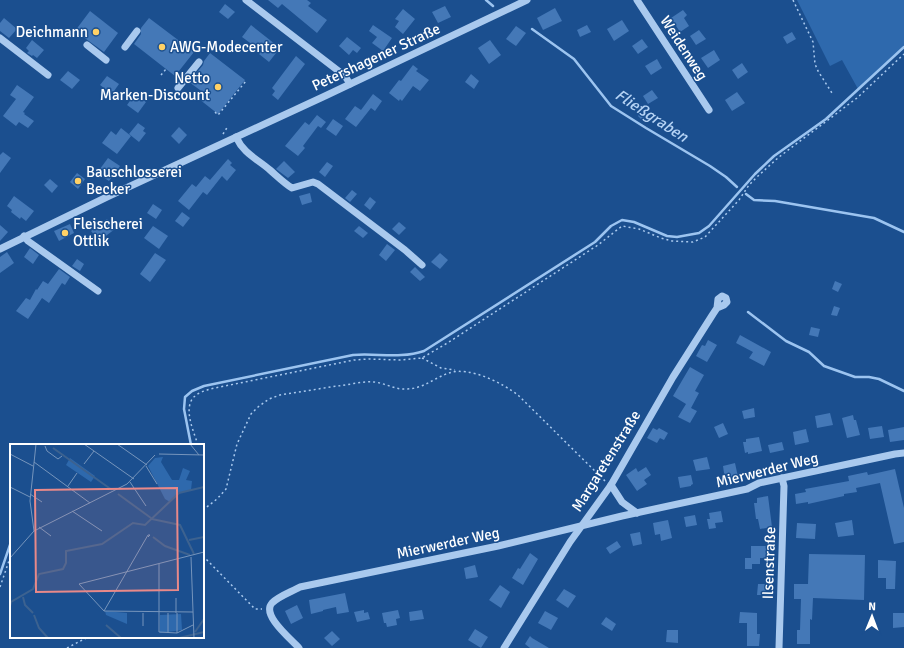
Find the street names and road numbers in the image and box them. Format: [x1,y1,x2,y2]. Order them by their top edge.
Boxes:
street label: Weidenweg [657,12,712,84]
street label: Petershagener Straße [309,19,443,95]
street label: Margaretenstraße [568,407,644,515]
street label: Mierwerder Weg [714,449,820,491]
street label: Mierwerder Weg [395,523,501,563]
street label: Ilsenstraße [759,526,779,600]

